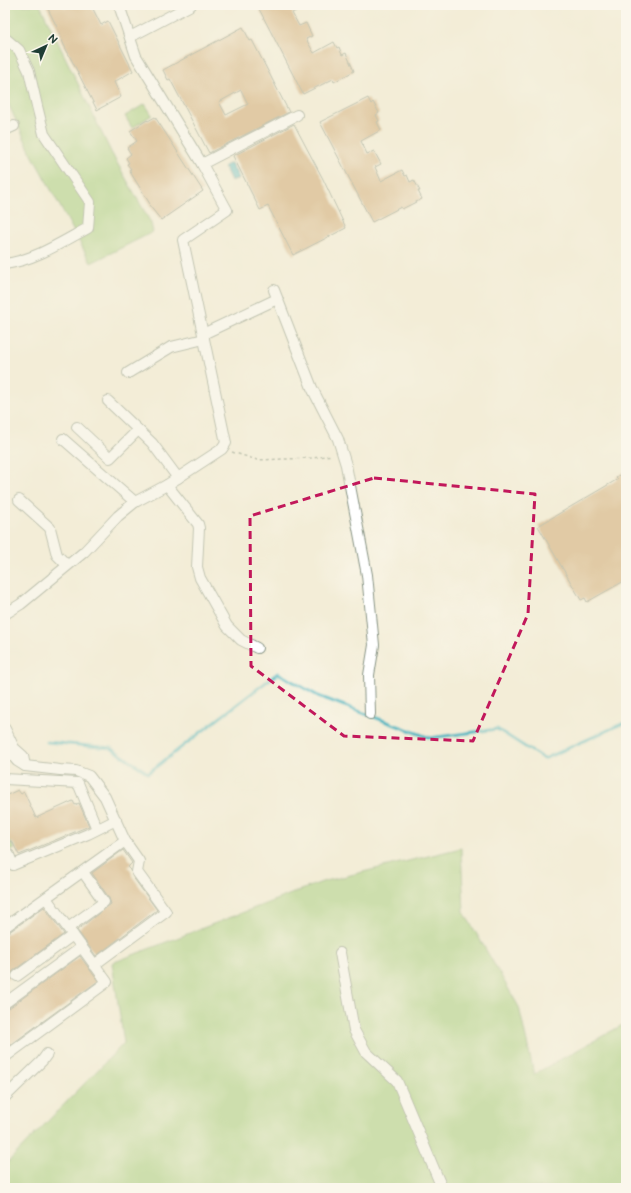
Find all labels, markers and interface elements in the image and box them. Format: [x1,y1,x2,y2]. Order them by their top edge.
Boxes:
north arrow [26,26,66,66]
text: N [45,32,60,47]

